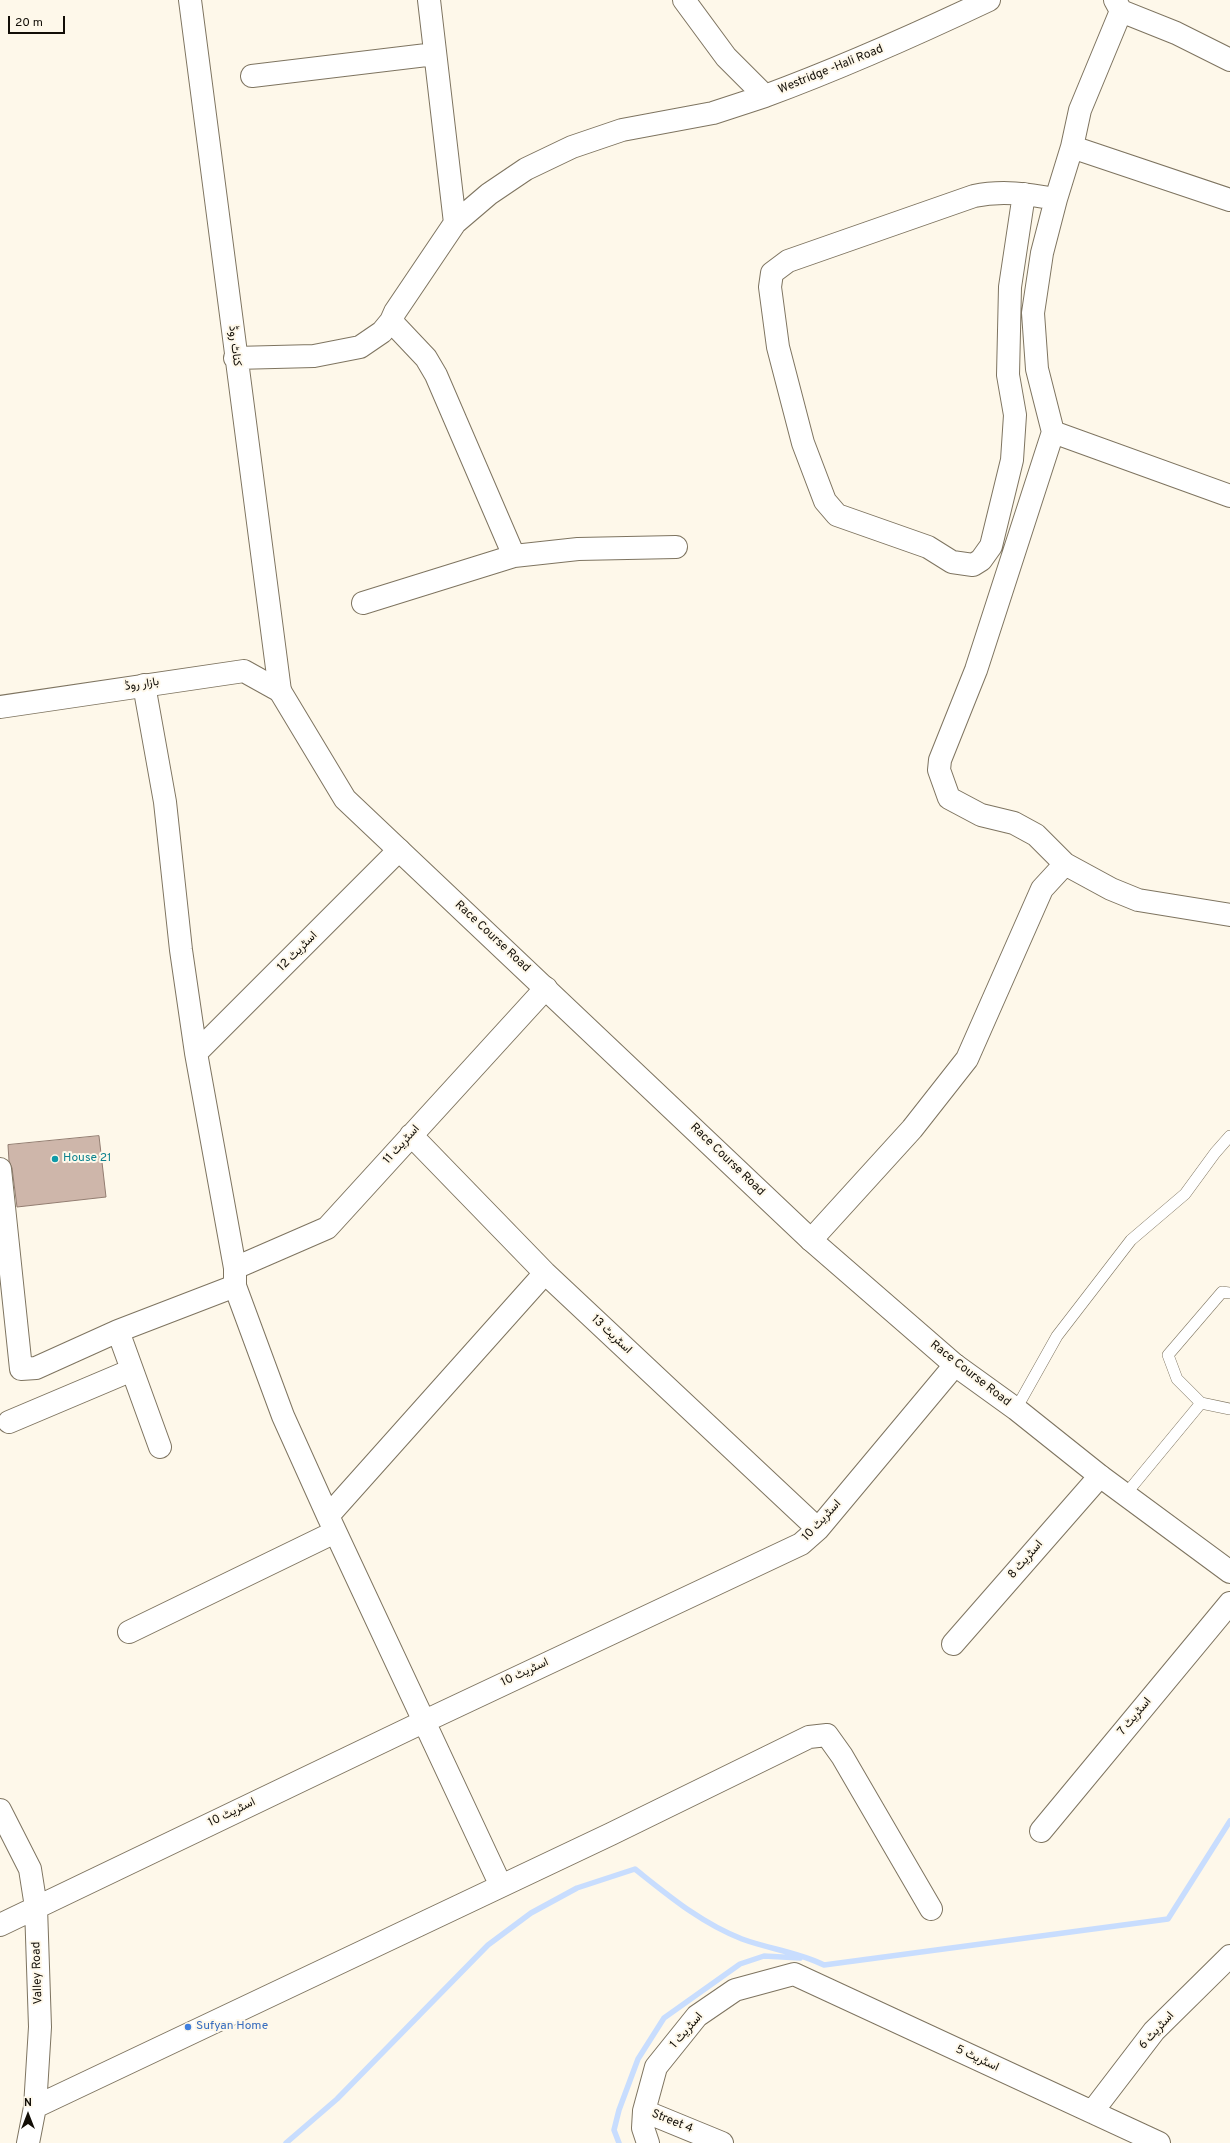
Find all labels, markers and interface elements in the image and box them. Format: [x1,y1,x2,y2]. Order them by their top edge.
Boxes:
scale bar [10,8,67,34]
text: 20 m [15,15,43,31]
street label: Westridge -Hali Road [776,42,886,98]
street label: کناٹ روڈ [224,325,244,367]
street label: بازار روڈ [124,675,160,695]
street label: Race Course Road [451,898,533,976]
street label: اسٹریٹ 12 [275,929,321,975]
street label: Race Course Road [687,1121,767,1199]
street label: اسٹریٹ 11 [381,1122,423,1168]
place label: House 21 [63,1152,111,1166]
marker: House 21 [50,1154,60,1164]
street label: اسٹریٹ 13 [588,1313,634,1357]
street label: Race Course Road [927,1338,1013,1410]
street label: اسٹریٹ 10 [799,1498,845,1544]
street label: اسٹریٹ 8 [1005,1538,1047,1582]
street label: اسٹریٹ 10 [499,1656,551,1690]
street label: اسٹریٹ 7 [1115,1695,1155,1739]
street label: اسٹریٹ 10 [206,1795,258,1831]
street label: Valley Road [30,1941,46,2005]
street label: اسٹریٹ 6 [1136,2009,1178,2053]
street label: اسٹریٹ 1 [667,2010,707,2052]
place label: Sufyan Home [196,2020,268,2034]
marker: Sufyan Home [183,2022,193,2032]
street label: اسٹریٹ 5 [953,2043,1001,2075]
north arrow [8,2095,48,2135]
text: N [24,2096,32,2110]
street label: Street 4 [649,2107,695,2137]

